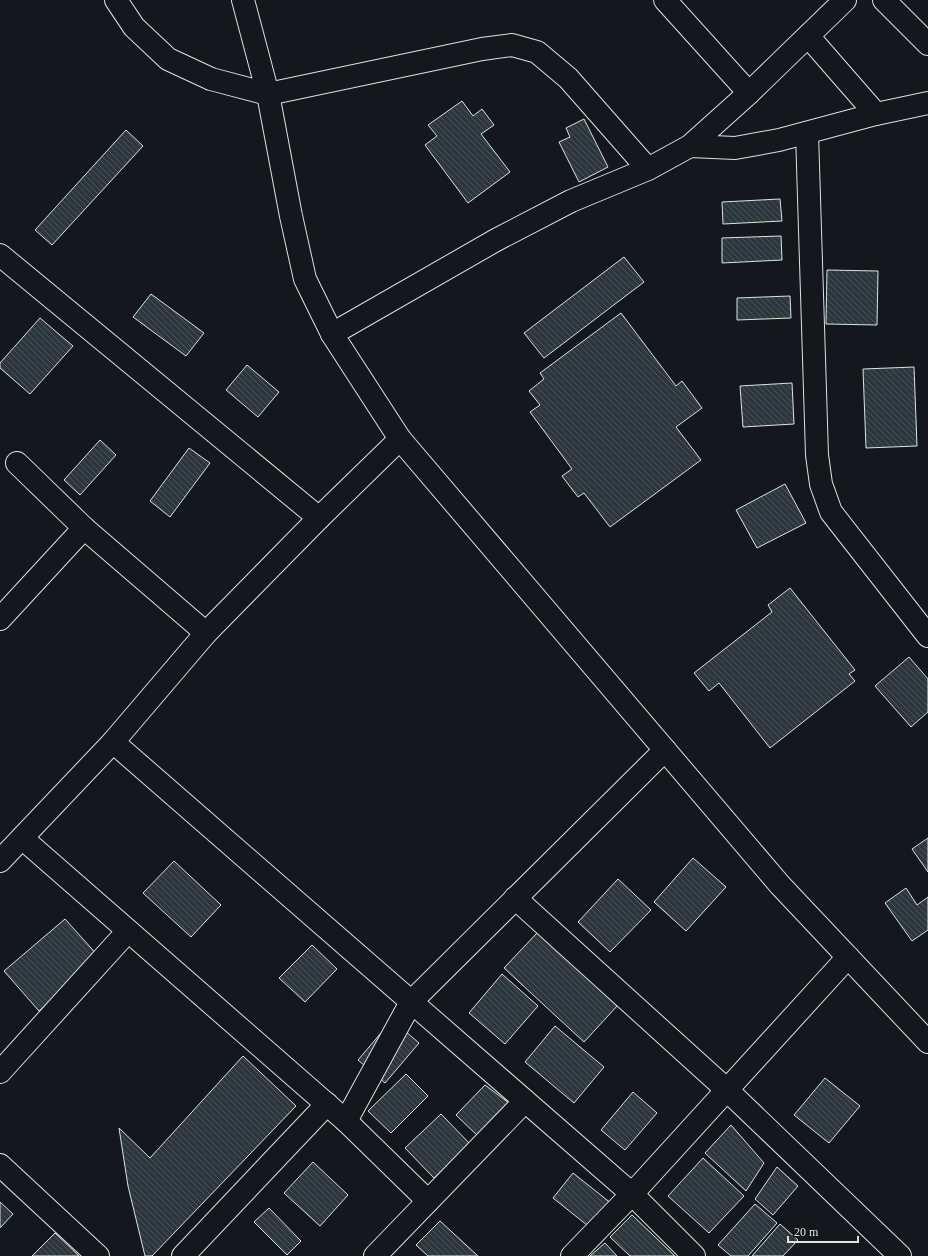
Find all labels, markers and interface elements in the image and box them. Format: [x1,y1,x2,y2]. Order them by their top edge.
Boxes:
scale bar [788,1218,858,1244]
text: 20 m [794,1225,819,1239]

